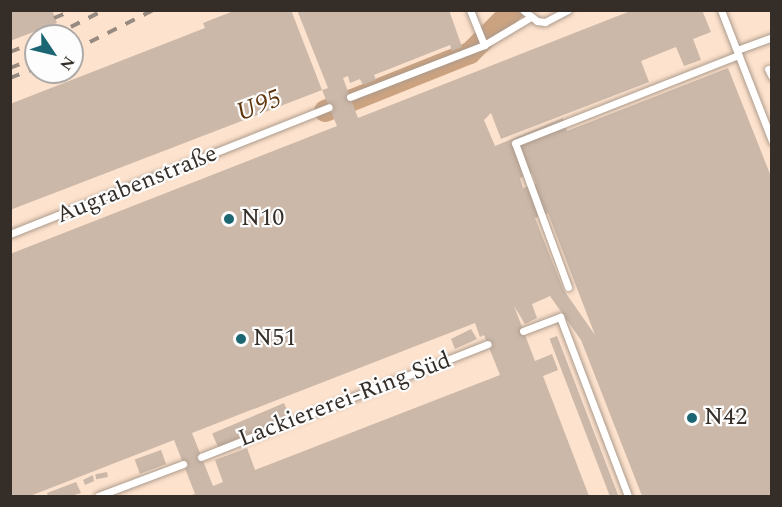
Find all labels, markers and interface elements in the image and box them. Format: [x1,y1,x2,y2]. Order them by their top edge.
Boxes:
north arrow [24,24,84,84]
text: N [54,51,81,75]
water label: U95 [232,83,286,129]
street label: Augrabenstraße [52,140,222,230]
place label: N10 [241,205,284,233]
marker: N10 [222,212,236,226]
place label: N51 [253,325,296,353]
marker: N51 [234,332,248,346]
street label: Lackiererei-Ring Süd [235,346,455,454]
place label: N42 [704,404,747,432]
marker: N42 [685,411,699,425]

